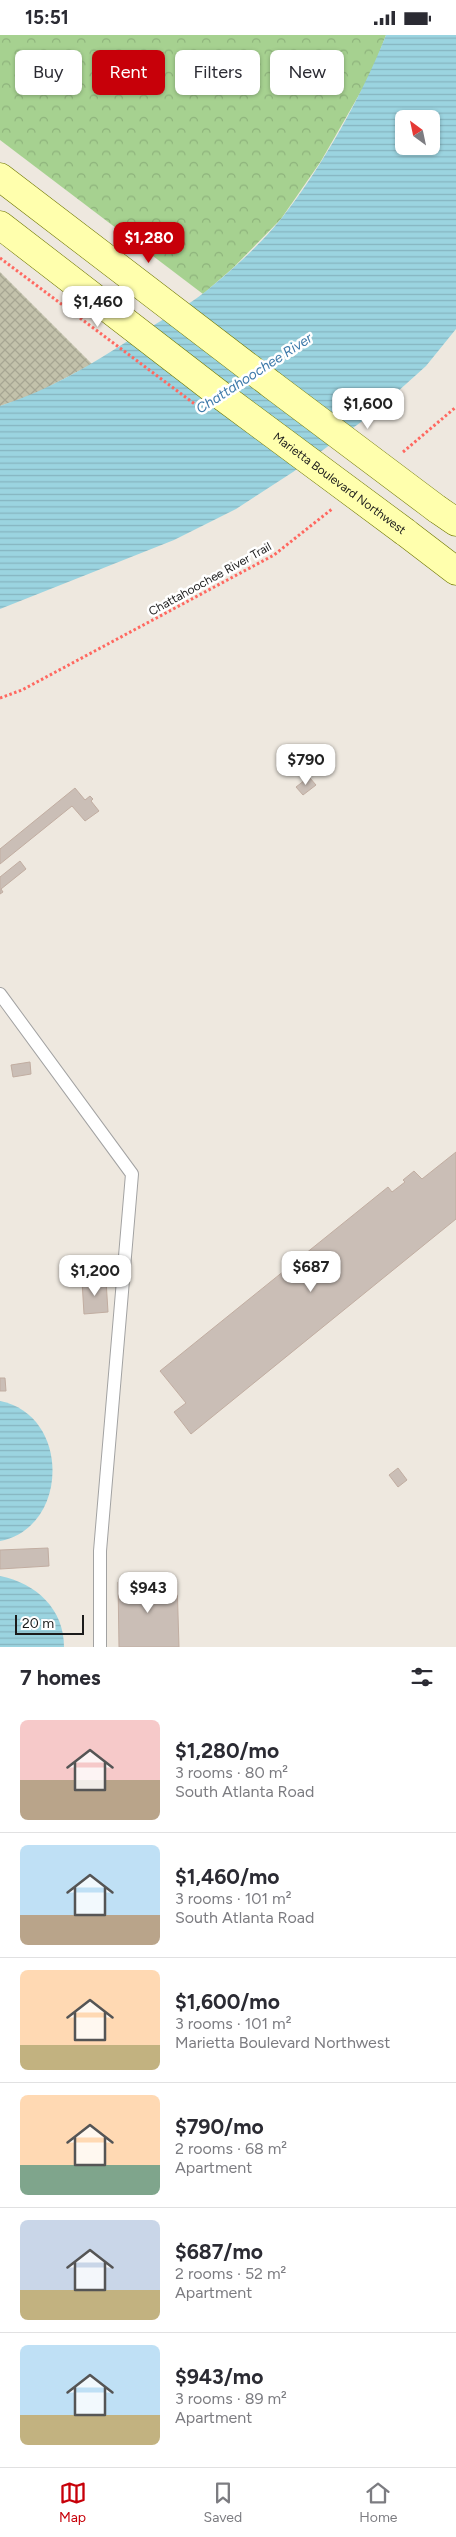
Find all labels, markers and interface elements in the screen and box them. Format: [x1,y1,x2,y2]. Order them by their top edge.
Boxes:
text: 15:51 [25,6,69,29]
chip: Buy [15,50,82,95]
chip: Rent [92,50,165,95]
chip: Filters [175,50,260,95]
chip: New [270,50,344,95]
north arrow [395,110,440,155]
map controls [395,110,440,155]
pin: $1,280 [108,221,190,264]
text: $1,280 [124,228,174,247]
pin: $1,460 [57,285,139,328]
text: $1,460 [73,292,123,311]
water label: Chattahoochee River [193,329,317,417]
pin: $1,600 [327,387,409,430]
text: $1,600 [343,394,393,413]
street label: Marietta Boulevard Northwest [270,430,409,537]
street label: Chattahoochee River Trail [146,539,274,619]
pin: $790 [276,743,336,786]
text: $790 [287,750,325,769]
pin: $687 [281,1251,341,1293]
pin: $1,200 [54,1255,136,1297]
text: $687 [293,1257,329,1276]
text: $1,200 [70,1261,120,1280]
pin: $943 [118,1571,178,1614]
text: $943 [129,1578,167,1597]
scale bar [15,1612,84,1635]
text: 20 m [22,1615,54,1632]
icon: filters [408,1663,436,1691]
text: 7 homes [20,1665,101,1690]
text: $1,280/mo [175,1738,279,1763]
icon: home [60,1740,120,1800]
text: 3 rooms · 80 m² [175,1763,288,1782]
text: South Atlanta Road [175,1782,314,1801]
text: $1,460/mo [175,1864,280,1889]
icon: home [60,1865,120,1925]
text: 3 rooms · 101 m² [175,1889,291,1908]
text: South Atlanta Road [175,1908,314,1927]
text: $1,600/mo [175,1989,280,2014]
icon: home [60,1990,120,2050]
text: 3 rooms · 101 m² [175,2014,291,2033]
text: Marietta Boulevard Northwest [175,2033,390,2052]
text: $790/mo [175,2114,264,2139]
icon: home [60,2115,120,2175]
text: 2 rooms · 68 m² [175,2139,287,2158]
text: Apartment [175,2158,252,2177]
text: $687/mo [175,2239,263,2264]
icon: home [60,2240,120,2300]
text: 2 rooms · 52 m² [175,2264,286,2283]
text: Apartment [175,2283,252,2302]
text: $943/mo [175,2364,263,2389]
icon: home [60,2365,120,2425]
text: 3 rooms · 89 m² [175,2389,287,2408]
text: Apartment [175,2408,252,2427]
tab: Map [59,2479,87,2526]
tab: Saved [204,2479,242,2526]
tab: Home [359,2479,397,2526]

